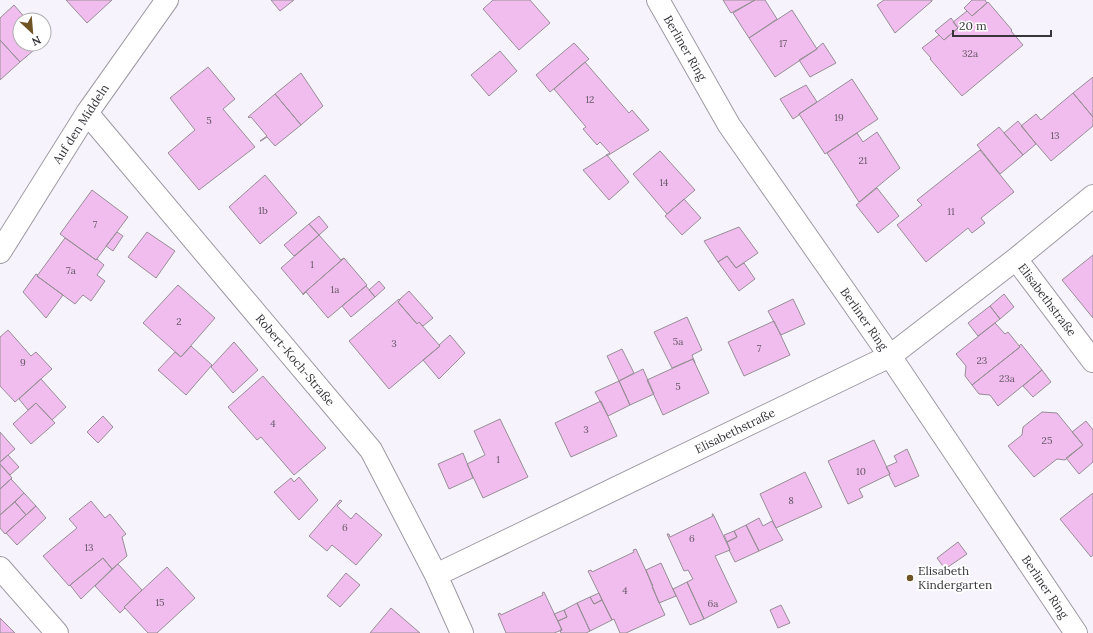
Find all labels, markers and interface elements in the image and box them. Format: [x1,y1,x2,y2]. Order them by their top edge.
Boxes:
north arrow [12,12,52,52]
scale bar [953,12,1051,38]
street label: Berliner Ring [661,13,710,83]
text: 20 m [959,18,987,33]
text: N [29,33,43,49]
house number: 17 [779,37,788,50]
house number: 32a [962,47,978,60]
street label: Auf den Middeln [49,81,112,167]
house number: 12 [585,93,595,106]
house number: 19 [834,111,844,124]
house number: 5 [206,114,212,127]
house number: 13 [1050,129,1060,142]
house number: 21 [858,154,868,167]
house number: 14 [659,176,669,189]
house number: 1b [258,204,268,217]
house number: 11 [947,205,955,218]
house number: 7 [93,218,98,231]
house number: 1 [310,258,314,271]
street label: Elisabethstraße [1015,260,1080,339]
house number: 7a [66,264,76,277]
house number: 1a [331,283,339,296]
street label: Berliner Ring [837,285,892,353]
street label: Robert-Koch-Straße [253,311,338,409]
house number: 2 [176,315,182,328]
house number: 5a [673,335,683,348]
house number: 3 [391,337,397,350]
house number: 7 [757,342,762,355]
house number: 23 [977,354,988,367]
house number: 9 [20,356,26,369]
house number: 23a [999,372,1015,385]
house number: 5 [675,380,681,393]
street label: Elisabethstraße [692,404,778,456]
house number: 4 [270,417,276,430]
house number: 3 [583,423,589,436]
house number: 25 [1042,434,1052,447]
house number: 1 [496,453,500,466]
house number: 10 [856,465,866,478]
house number: 8 [788,494,794,507]
house number: 6 [342,521,348,534]
house number: 6 [689,532,695,545]
house number: 13 [84,541,94,554]
street label: Berliner Ring [1019,552,1072,621]
place label: Elisabeth Kindergarten [918,563,992,592]
marker: Elisabeth Kindergarten [905,573,915,583]
house number: 4 [622,584,628,597]
house number: 15 [155,596,165,609]
house number: 6a [708,597,718,610]

